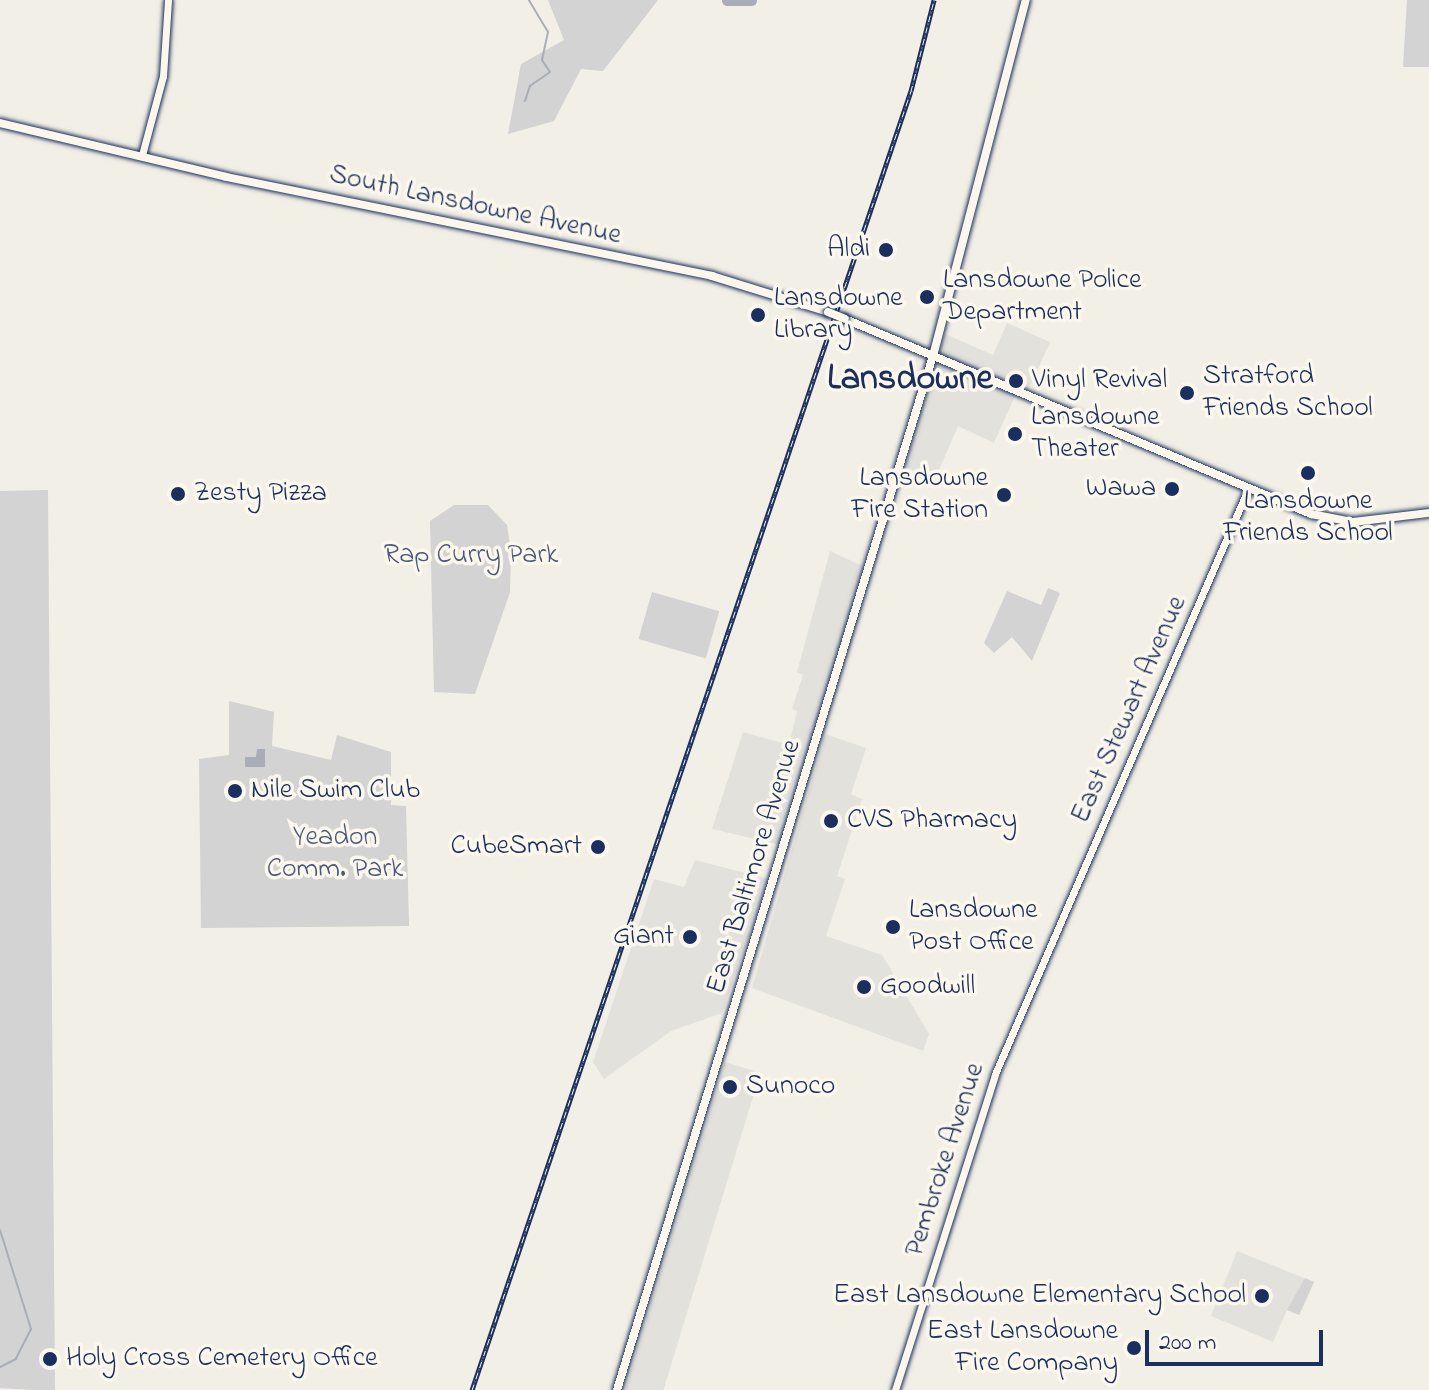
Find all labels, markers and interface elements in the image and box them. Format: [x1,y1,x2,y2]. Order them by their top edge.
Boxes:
street label: South Lansdowne Avenue [326,159,624,253]
place label: Aldi [827,233,870,267]
marker: Aldi [877,241,895,259]
place label: Lansdowne Police Department [943,264,1142,330]
place label: Lansdowne Library [774,282,903,348]
marker: Lansdowne Police Department [918,288,936,306]
marker: Lansdowne Library [749,306,767,324]
district label: Lansdowne [827,358,993,402]
place label: Stratford Friends School [1203,360,1373,426]
place label: Vinyl Revival [1032,364,1167,398]
marker: Vinyl Revival [1007,372,1025,390]
marker: Stratford Friends School [1178,384,1196,402]
place label: Lansdowne Theater [1031,401,1160,467]
marker: Lansdowne Theater [1006,425,1024,443]
place label: Lansdowne Fire Station [851,462,988,528]
marker: Lansdowne Friends School [1299,464,1317,482]
place label: Wawa [1086,472,1156,506]
place label: Zesty Pizza [194,477,327,511]
marker: Wawa [1163,480,1181,498]
marker: Zesty Pizza [169,485,187,503]
place label: Lansdowne Friends School [1223,485,1393,551]
marker: Lansdowne Fire Station [995,486,1013,504]
park label: Rap Curry Park [384,539,558,573]
street label: East Stewart Avenue [1065,591,1195,829]
street label: East Baltimore Avenue [700,736,810,998]
place label: Nile Swim Club [251,774,420,808]
marker: Nile Swim Club [226,782,244,800]
place label: CVS Pharmacy [847,804,1017,838]
marker: CVS Pharmacy [822,812,840,830]
park label: Yeadon Comm. Park [267,821,403,887]
place label: CubeSmart [450,830,582,864]
marker: CubeSmart [589,838,607,856]
place label: Lansdowne Post Office [909,894,1038,960]
marker: Lansdowne Post Office [884,918,902,936]
place label: Giant [613,920,674,954]
marker: Giant [681,928,699,946]
place label: Goodwill [880,970,975,1004]
marker: Goodwill [855,978,873,996]
street label: Pembroke Avenue [899,1059,993,1261]
place label: Sunoco [746,1070,835,1104]
marker: Sunoco [721,1078,739,1096]
place label: East Lansdowne Elementary School [833,1279,1246,1313]
marker: East Lansdowne Elementary School [1253,1287,1271,1305]
scale bar [1149,1314,1327,1364]
place label: East Lansdowne Fire Company [927,1315,1118,1381]
text: 200 m [1159,1326,1216,1361]
marker: East Lansdowne Fire Company [1125,1339,1143,1357]
place label: Holy Cross Cemetery Office [66,1342,378,1376]
marker: Holy Cross Cemetery Office [41,1350,59,1368]

